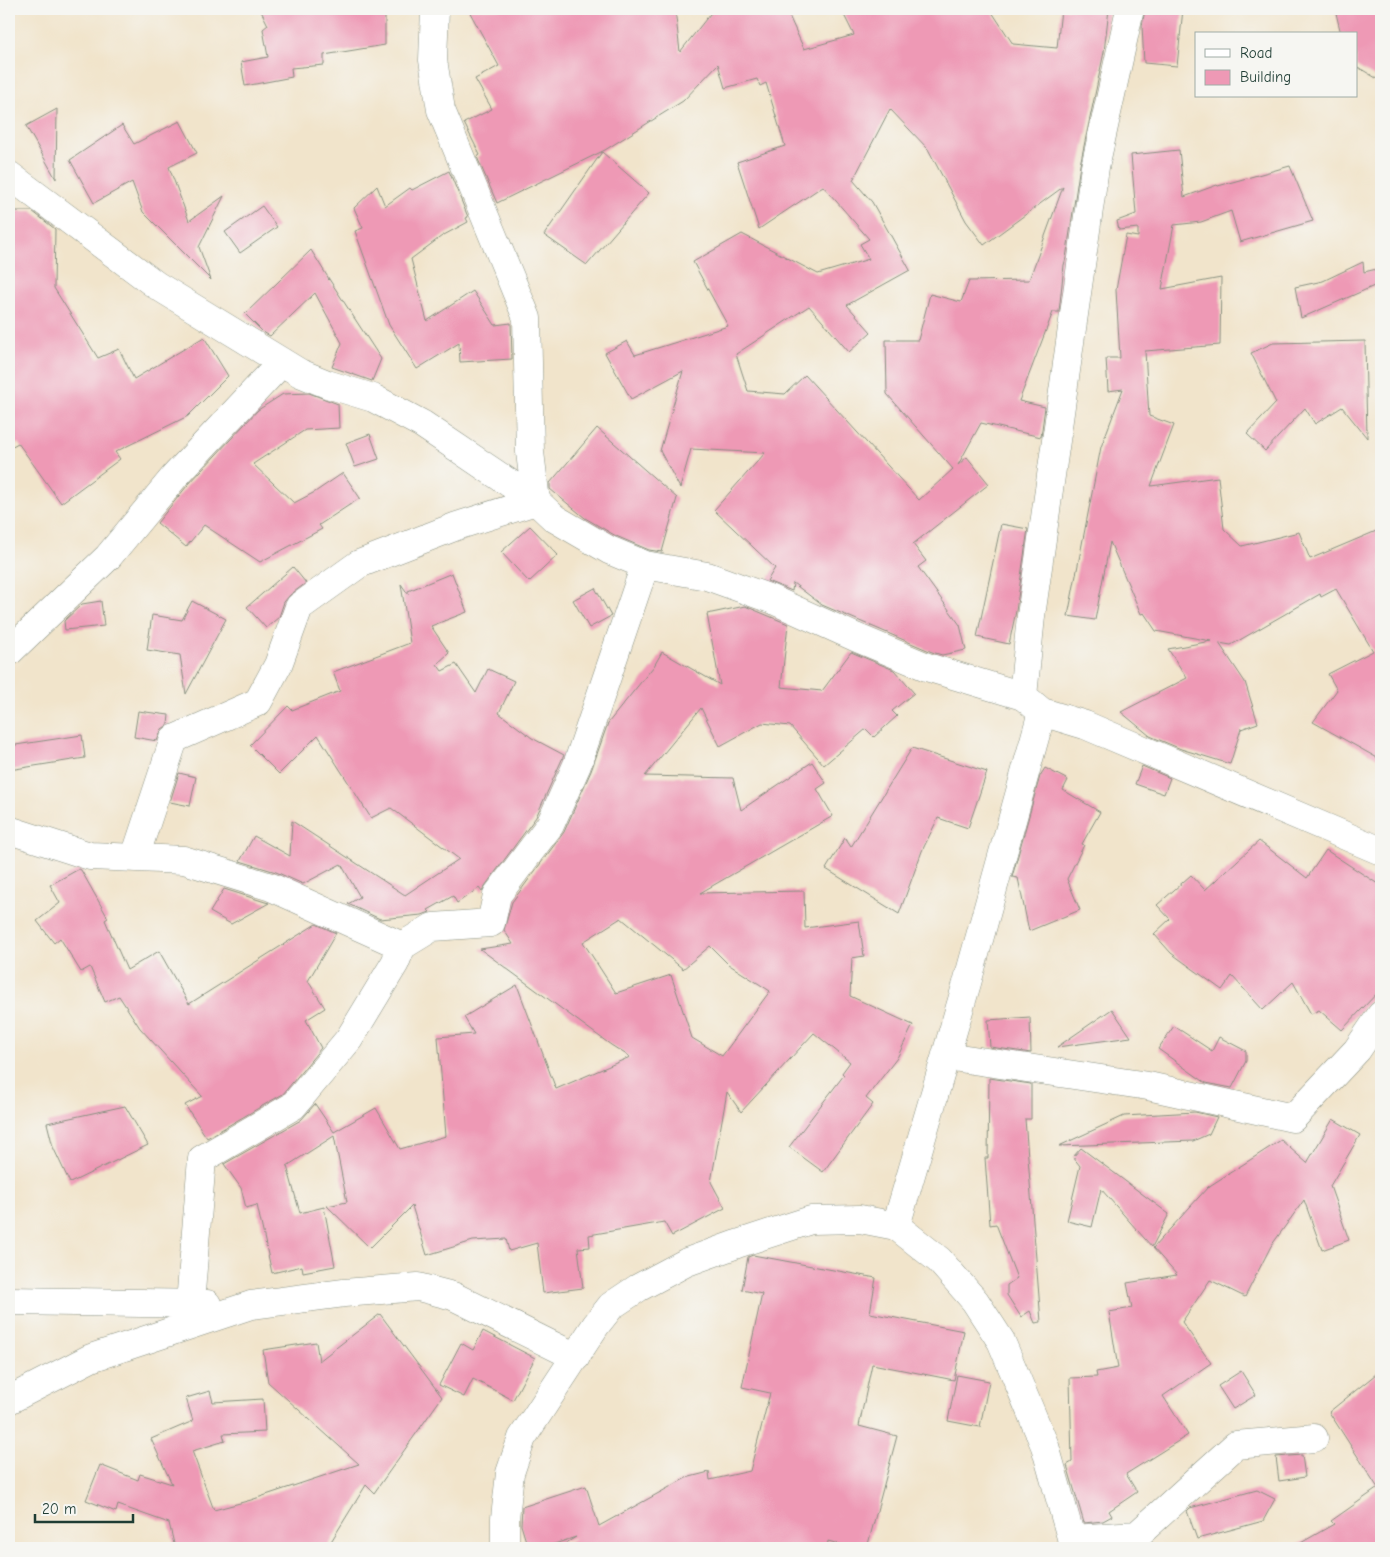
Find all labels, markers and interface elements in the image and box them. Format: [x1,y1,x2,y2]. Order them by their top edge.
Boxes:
legend [1195,32,1358,98]
text: Road [1240,44,1272,62]
text: Building [1240,68,1291,86]
scale bar [35,1492,132,1524]
text: 20 m [42,1500,76,1518]

